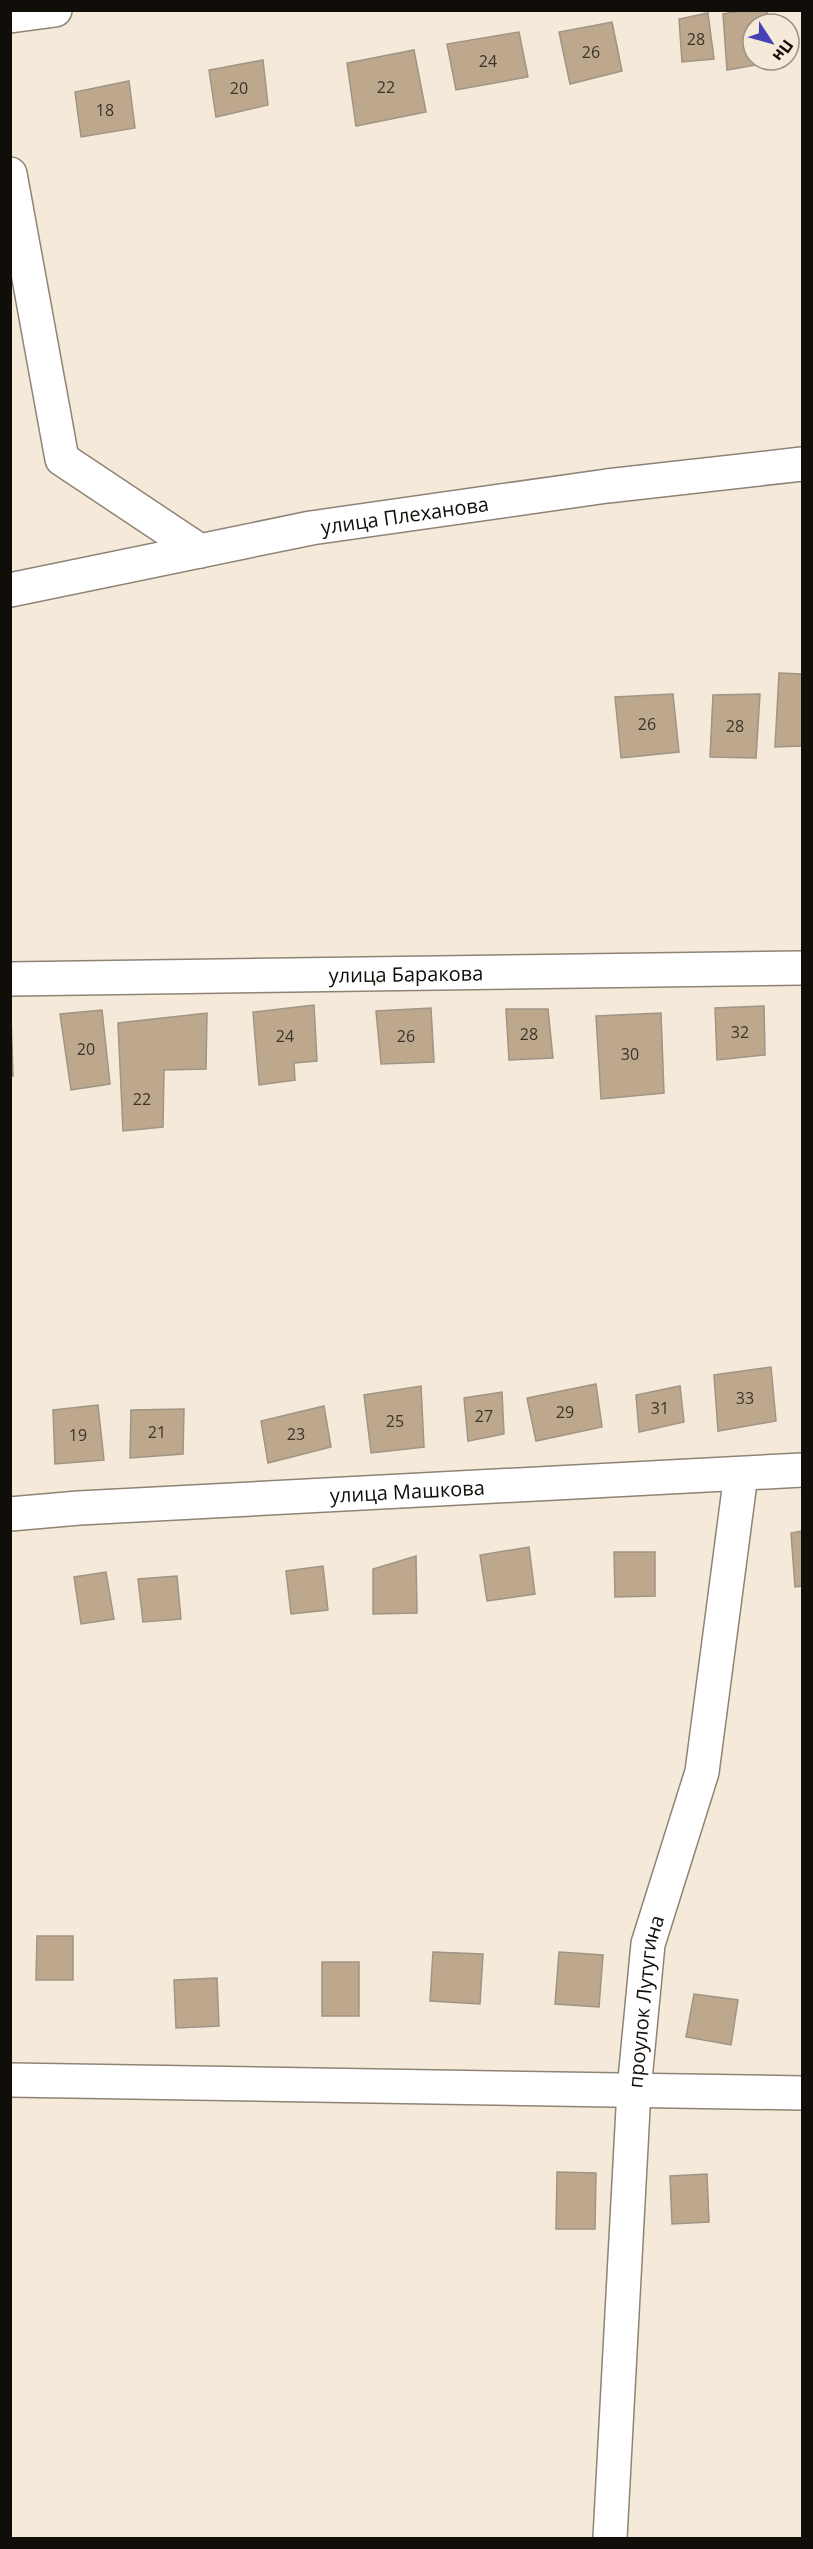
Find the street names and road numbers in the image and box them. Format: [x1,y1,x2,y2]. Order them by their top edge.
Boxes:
street label: улица Плеханова [319,489,490,540]
street label: улица Баракова [328,959,484,988]
street label: улица Машкова [329,1473,485,1508]
street label: проулок Лутугина [621,1911,670,2089]

